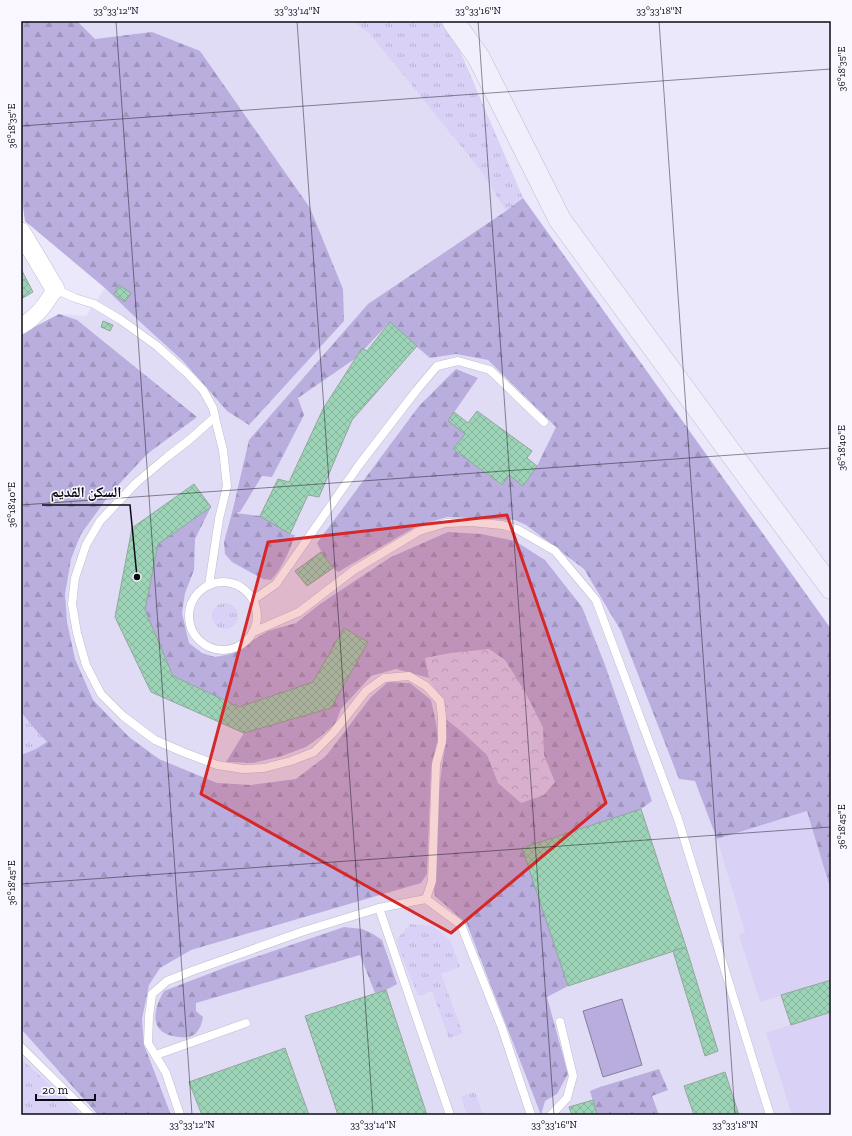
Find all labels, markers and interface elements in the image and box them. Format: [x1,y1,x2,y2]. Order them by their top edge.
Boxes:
text: 33°33'12"N [93,5,139,17]
text: 33°33'14"N [274,5,320,17]
text: 33°33'16"N [455,5,501,17]
text: 33°33'18"N [636,5,682,17]
text: 36°18'35"E [836,46,848,91]
text: 36°18'35"E [6,103,18,148]
text: 36°18'40"E [836,425,848,471]
callout: السكن القديم [42,478,130,505]
text: 36°18'40"E [6,482,18,528]
text: السكن القديم [50,483,122,502]
text: 36°18'45"E [836,804,848,850]
text: 36°18'45"E [6,860,18,906]
scale bar [36,1076,95,1102]
text: 20 m [42,1083,69,1097]
text: 33°33'12"N [169,1119,215,1131]
text: 33°33'14"N [350,1119,396,1131]
text: 33°33'16"N [531,1119,577,1131]
text: 33°33'18"N [712,1119,758,1131]

